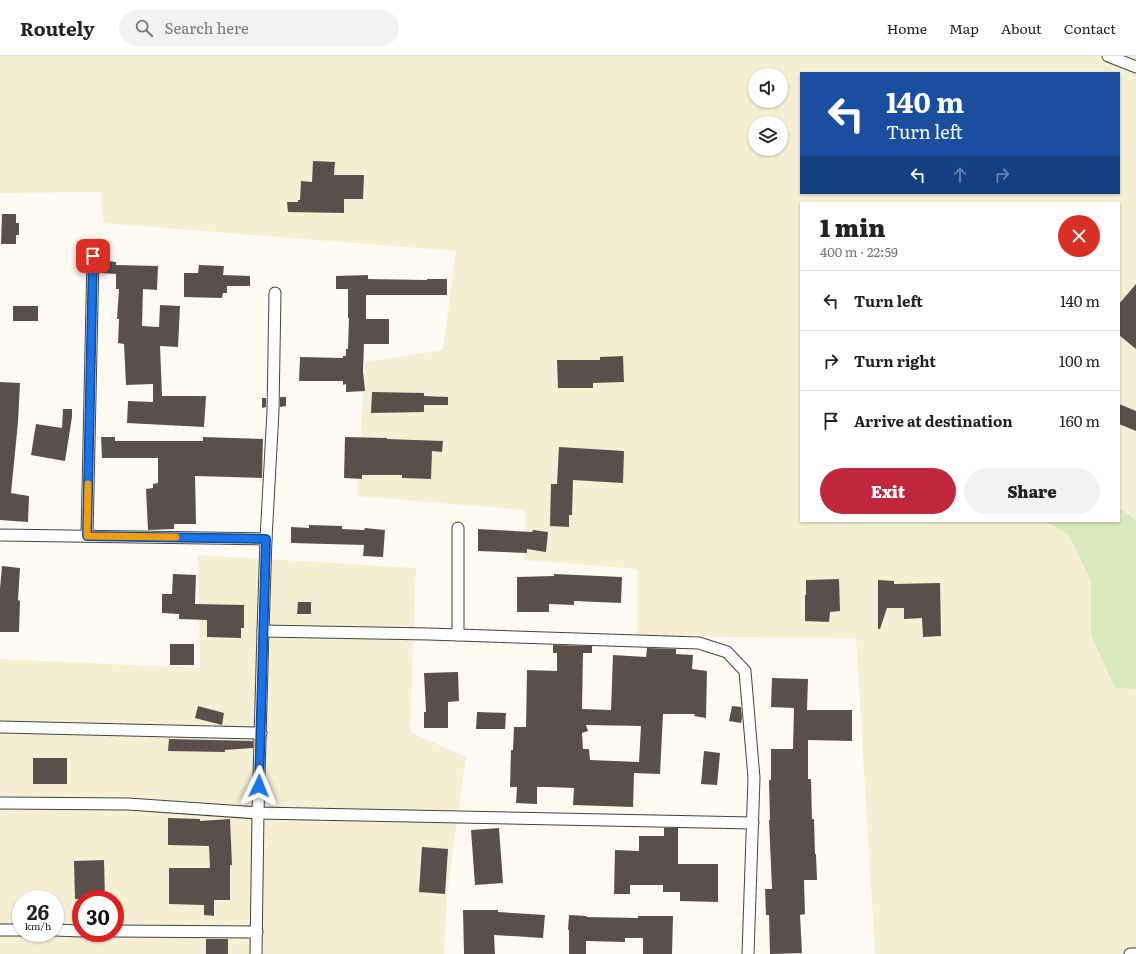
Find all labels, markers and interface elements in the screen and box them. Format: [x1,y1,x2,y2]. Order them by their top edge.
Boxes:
search box [119,10,399,46]
text: Routely [20,14,95,42]
text: Search here [165,16,249,39]
icon: search [133,17,155,39]
text: Home [887,18,927,38]
text: Map [949,18,979,38]
text: About [1001,18,1042,38]
text: Contact [1064,18,1116,38]
map controls [748,68,788,156]
button: sound [748,68,788,108]
text: 140 m [886,80,964,122]
icon: left [820,88,872,140]
button: layers [748,116,788,156]
text: Turn left [886,118,963,145]
icon: left [907,164,929,186]
icon: ahead [949,164,971,186]
icon: right [991,164,1013,186]
text: 1 min [820,209,885,244]
button: close [1058,215,1100,257]
pin [76,239,110,273]
text: 400 m · 22:59 [820,242,898,261]
icon: arrive [82,245,104,267]
text: Turn left [854,289,923,312]
text: 140 m [1060,289,1100,312]
icon: left [820,290,842,312]
text: Turn right [854,349,936,372]
text: 100 m [1059,349,1100,372]
icon: right [820,350,842,372]
text: Arrive at destination [854,409,1013,432]
text: 160 m [1060,409,1100,432]
icon: arrive [820,410,842,432]
button: Exit [820,468,956,514]
button: Share [964,468,1100,514]
position arrow [238,765,280,807]
speed limit sign: 30 [72,890,124,942]
text: 26 [27,896,49,926]
text: km/h [25,918,51,933]

